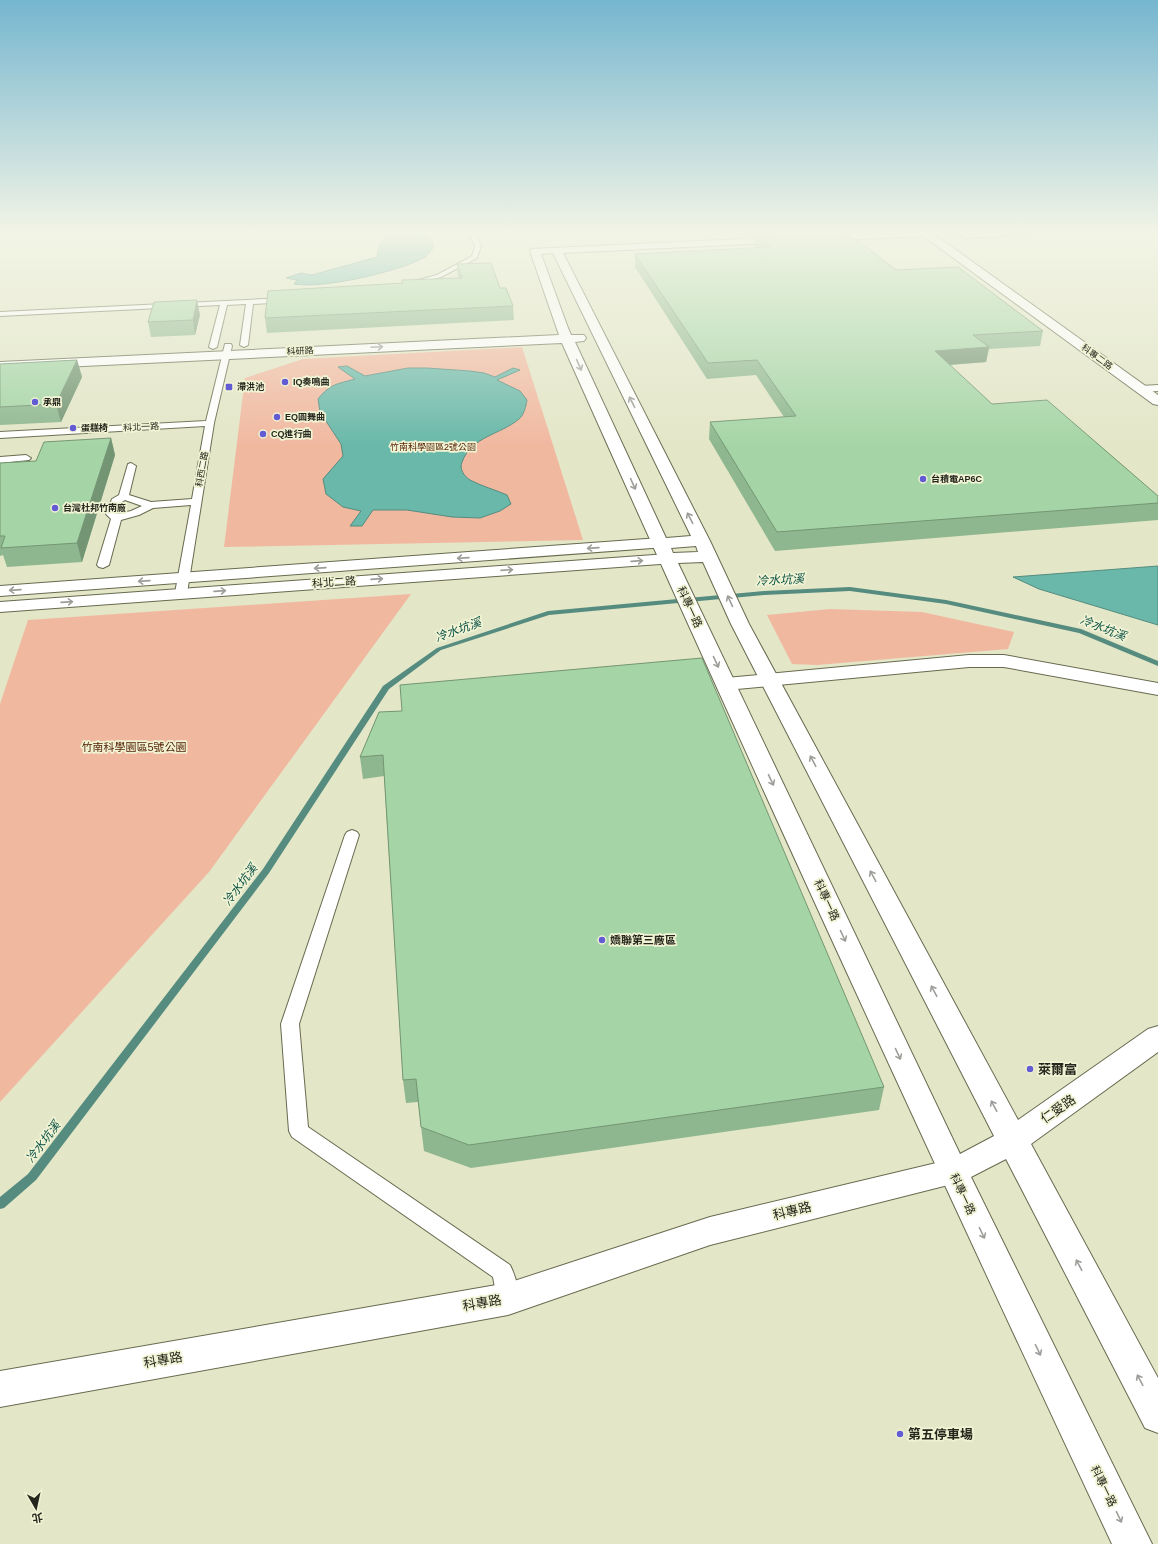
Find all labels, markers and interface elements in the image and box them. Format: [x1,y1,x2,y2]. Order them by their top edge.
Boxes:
street label: 科專二路 [1079,342,1115,372]
one-way arrow [370,344,383,351]
street label: 科研路 [286,345,314,357]
one-way arrow [576,359,584,371]
place label: IQ奏鳴曲 [293,376,330,387]
marker: IQ奏鳴曲 [280,377,290,387]
place label: 滯洪池 [237,381,265,392]
marker: 滯洪池 [224,382,234,392]
one-way arrow [628,396,635,408]
marker: 承鼎 [30,397,40,407]
place label: 承鼎 [43,397,61,407]
marker: EQ圓舞曲 [272,412,282,422]
place label: EQ圓舞曲 [285,412,325,422]
street label: 科北一路 [123,421,159,433]
place label: 蛋糕椅 [81,422,108,433]
marker: 蛋糕椅 [68,423,78,433]
marker: CQ進行曲 [258,429,268,439]
place label: CQ進行曲 [271,429,312,439]
park label: 竹南科學園區2號公園 [390,442,476,452]
street label: 科西二路 [194,450,210,488]
marker: 台積電AP6C [918,474,928,484]
place label: 台積電AP6C [931,474,983,484]
one-way arrow [630,477,637,489]
marker: 台灣杜邦竹南廠 [50,503,60,513]
place label: 台灣杜邦竹南廠 [63,503,126,513]
one-way arrow [686,512,693,524]
one-way arrow [587,545,600,552]
one-way arrow [457,554,470,561]
one-way arrow [630,557,643,564]
one-way arrow [314,564,327,571]
one-way arrow [500,567,513,574]
water label: 冷水坑溪 [756,572,806,588]
street label: 科北二路 [312,574,356,590]
one-way arrow [370,576,383,583]
one-way arrow [138,577,151,584]
street label: 科專一路 [675,585,705,629]
one-way arrow [9,587,22,594]
one-way arrow [213,587,226,594]
one-way arrow [726,595,733,607]
one-way arrow [60,598,73,605]
water label: 冷水坑溪 [1078,613,1130,644]
water label: 冷水坑溪 [433,615,485,645]
one-way arrow [713,656,720,668]
park label: 竹南科學園區5號公園 [81,741,187,753]
one-way arrow [809,755,816,767]
one-way arrow [768,774,775,786]
water label: 冷水坑溪 [220,860,261,908]
one-way arrow [869,870,877,882]
street label: 科專一路 [812,878,842,922]
one-way arrow [840,930,847,942]
place label: 嬌聯第三廠區 [610,934,676,946]
marker: 嬌聯第三廠區 [597,935,607,945]
one-way arrow [930,985,937,997]
one-way arrow [895,1048,902,1060]
place label: 萊爾富 [1038,1062,1077,1077]
marker: 萊爾富 [1025,1064,1035,1074]
street label: 仁愛路 [1038,1092,1078,1126]
one-way arrow [990,1100,998,1112]
water label: 冷水坑溪 [23,1117,64,1165]
street label: 科專一路 [948,1172,978,1216]
street label: 科專路 [771,1199,813,1223]
one-way arrow [979,1226,986,1238]
one-way arrow [1075,1260,1082,1272]
street label: 科專路 [461,1292,503,1314]
one-way arrow [1035,1344,1043,1356]
street label: 科專路 [142,1349,184,1371]
one-way arrow [1135,1374,1143,1386]
place label: 第五停車場 [908,1427,973,1442]
marker: 第五停車場 [895,1429,905,1439]
street label: 科專一路 [1089,1464,1119,1508]
north arrow [16,1488,56,1528]
text: 北 [31,1511,44,1525]
one-way arrow [1116,1511,1123,1523]

